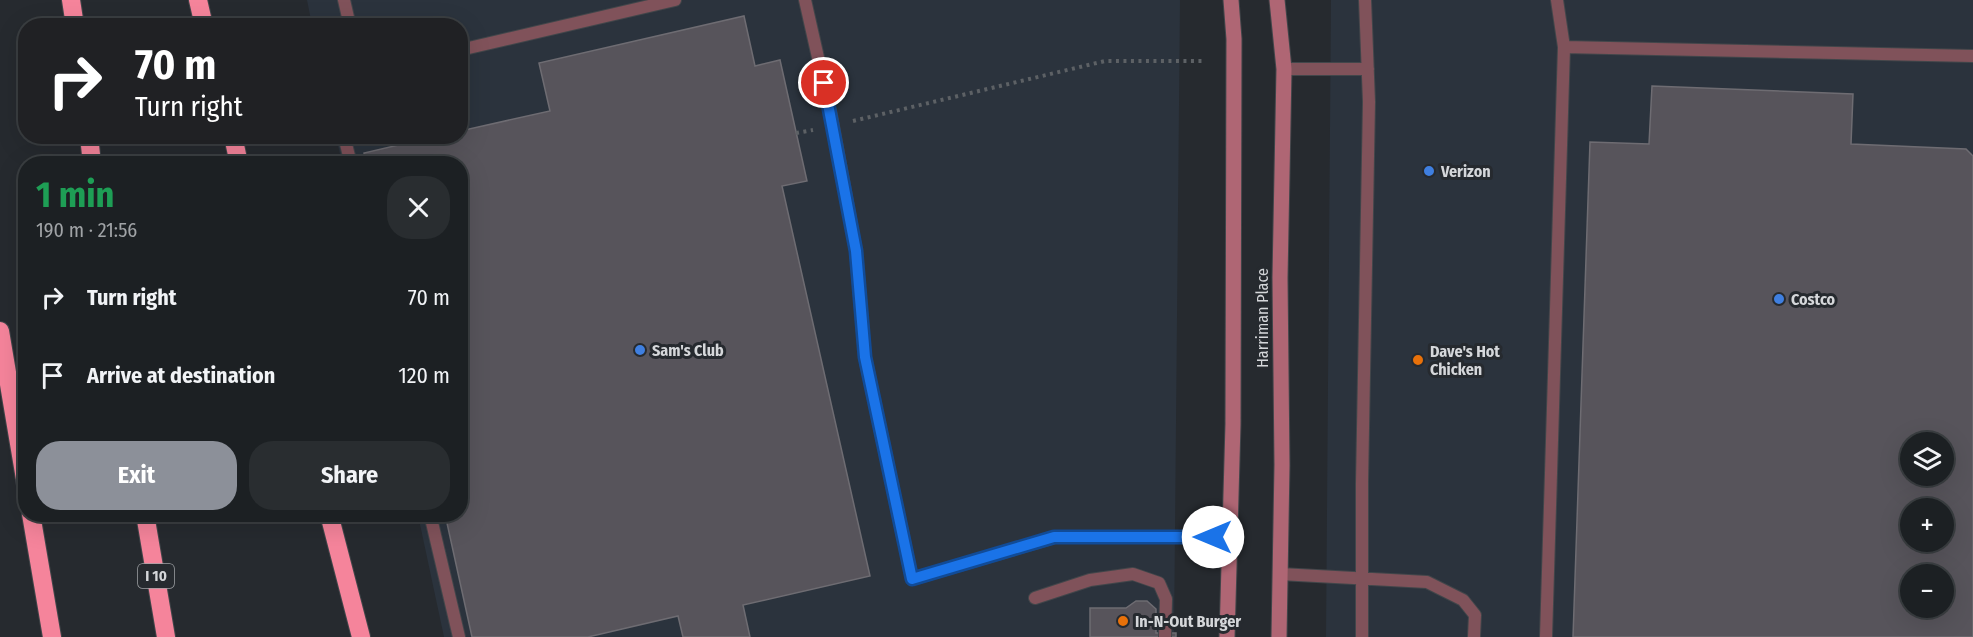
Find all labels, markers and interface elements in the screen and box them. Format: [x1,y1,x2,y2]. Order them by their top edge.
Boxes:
text: 70 m [135,40,216,90]
icon: right [36,42,114,120]
pin [798,57,849,108]
icon: arrive [807,66,840,99]
text: Turn right [135,91,243,123]
place label: Verizon [1440,162,1491,181]
marker: Verizon [1422,164,1436,178]
text: 1 min [36,173,114,217]
button: close [387,176,450,239]
text: 190 m · 21:56 [36,218,137,242]
street label: Harriman Place [1253,268,1272,368]
icon: right [36,281,69,314]
text: Turn right [87,284,176,311]
text: 70 m [408,284,450,311]
place label: Costco [1791,290,1836,309]
marker: Costco [1772,292,1786,306]
place label: Sam's Club [652,341,724,360]
place label: Dave's Hot Chicken [1430,342,1500,379]
marker: Sam's Club [633,343,647,357]
marker: Dave's Hot Chicken [1411,353,1425,367]
icon: arrive [36,359,69,392]
text: Arrive at destination [87,362,275,389]
text: 120 m [398,362,450,389]
map controls [1900,432,1954,618]
button: layers [1900,432,1954,486]
button: Exit [36,441,237,510]
button: Share [249,441,450,510]
button: + [1900,498,1954,552]
position arrow [1181,505,1245,569]
road number: I 10 [138,564,174,588]
button: − [1900,564,1954,618]
place label: In-N-Out Burger [1135,612,1241,631]
marker: In-N-Out Burger [1116,614,1130,628]

